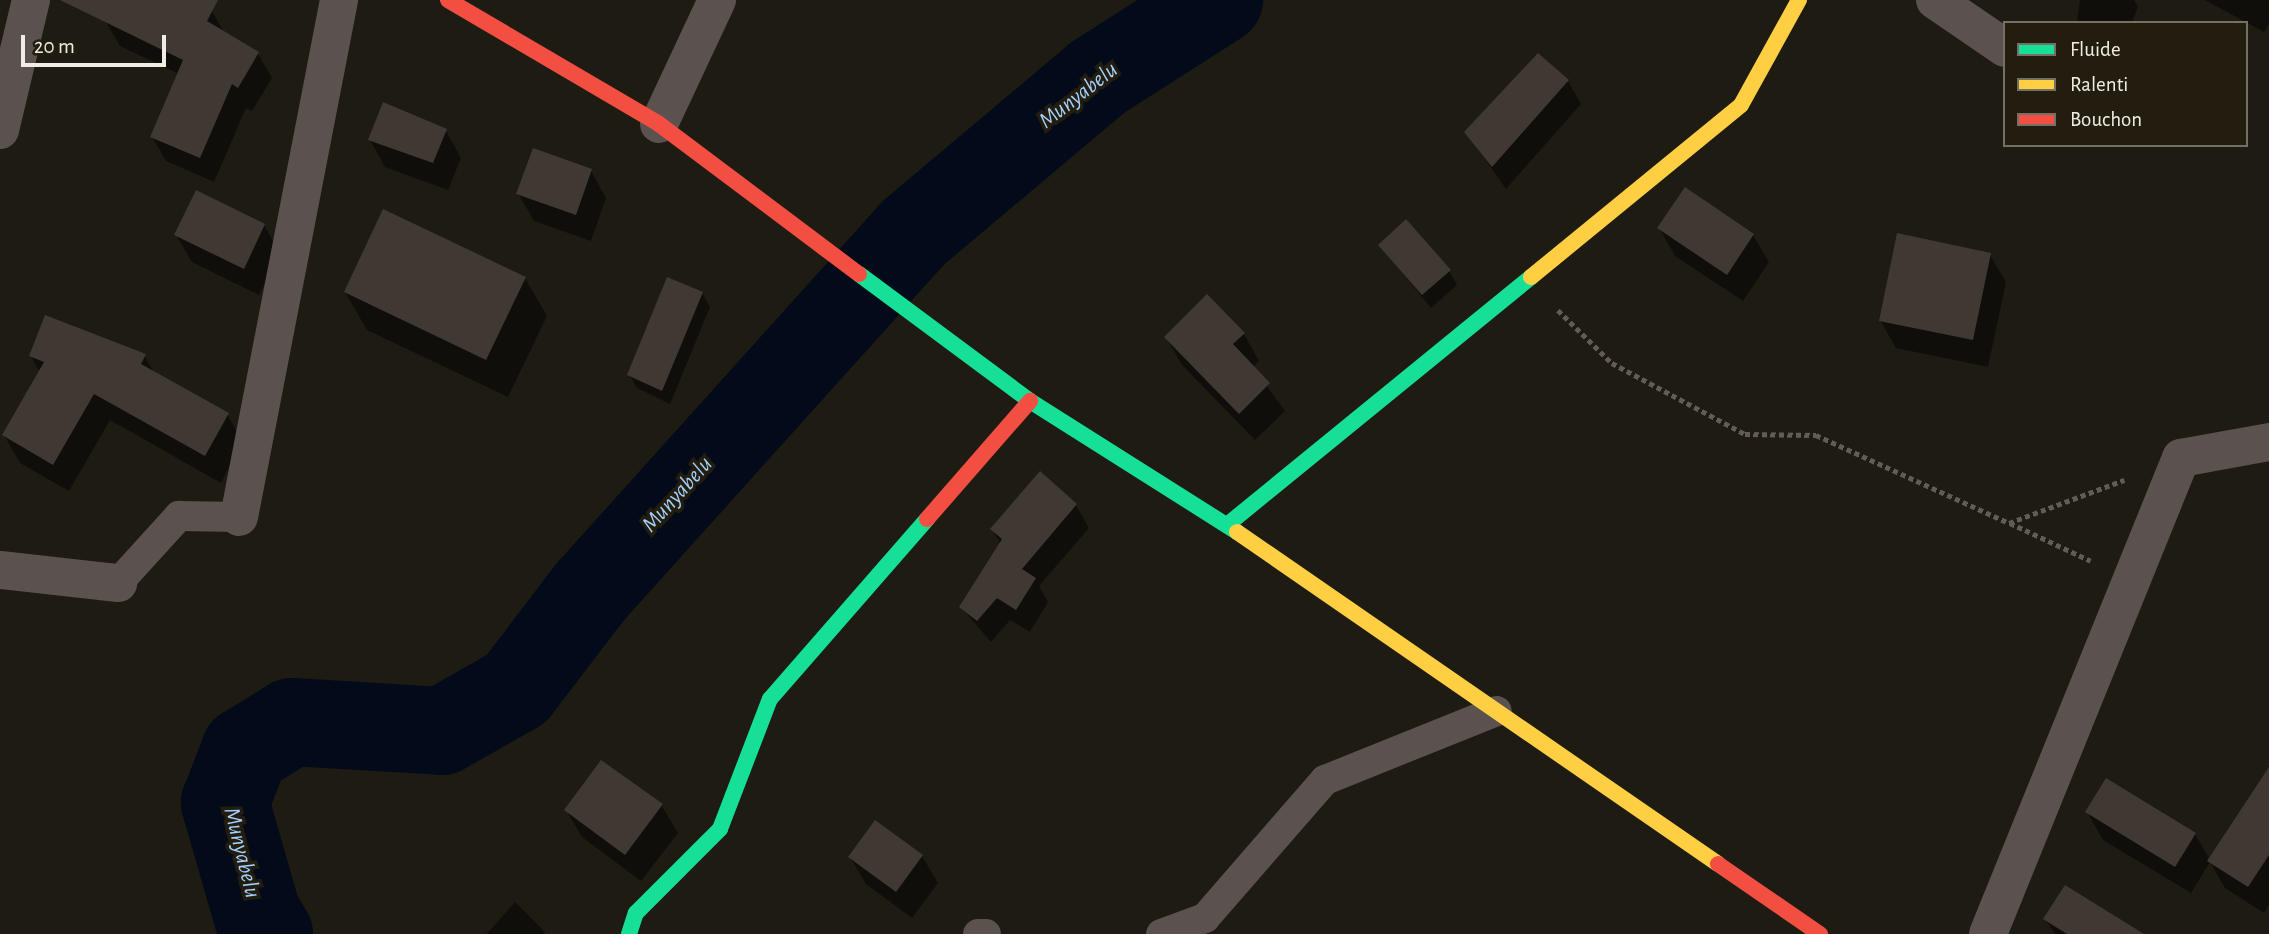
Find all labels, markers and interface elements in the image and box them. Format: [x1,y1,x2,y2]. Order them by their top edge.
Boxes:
scale bar [24,21,170,65]
legend [2003,21,2248,147]
text: 20 m [34,36,75,57]
text: Fluide [2070,39,2121,60]
water label: Munyabelu [1034,57,1124,135]
text: Ralenti [2070,74,2128,95]
text: Bouchon [2070,109,2142,130]
water label: Munyabelu [637,451,719,539]
water label: Munyabelu [216,805,266,901]

